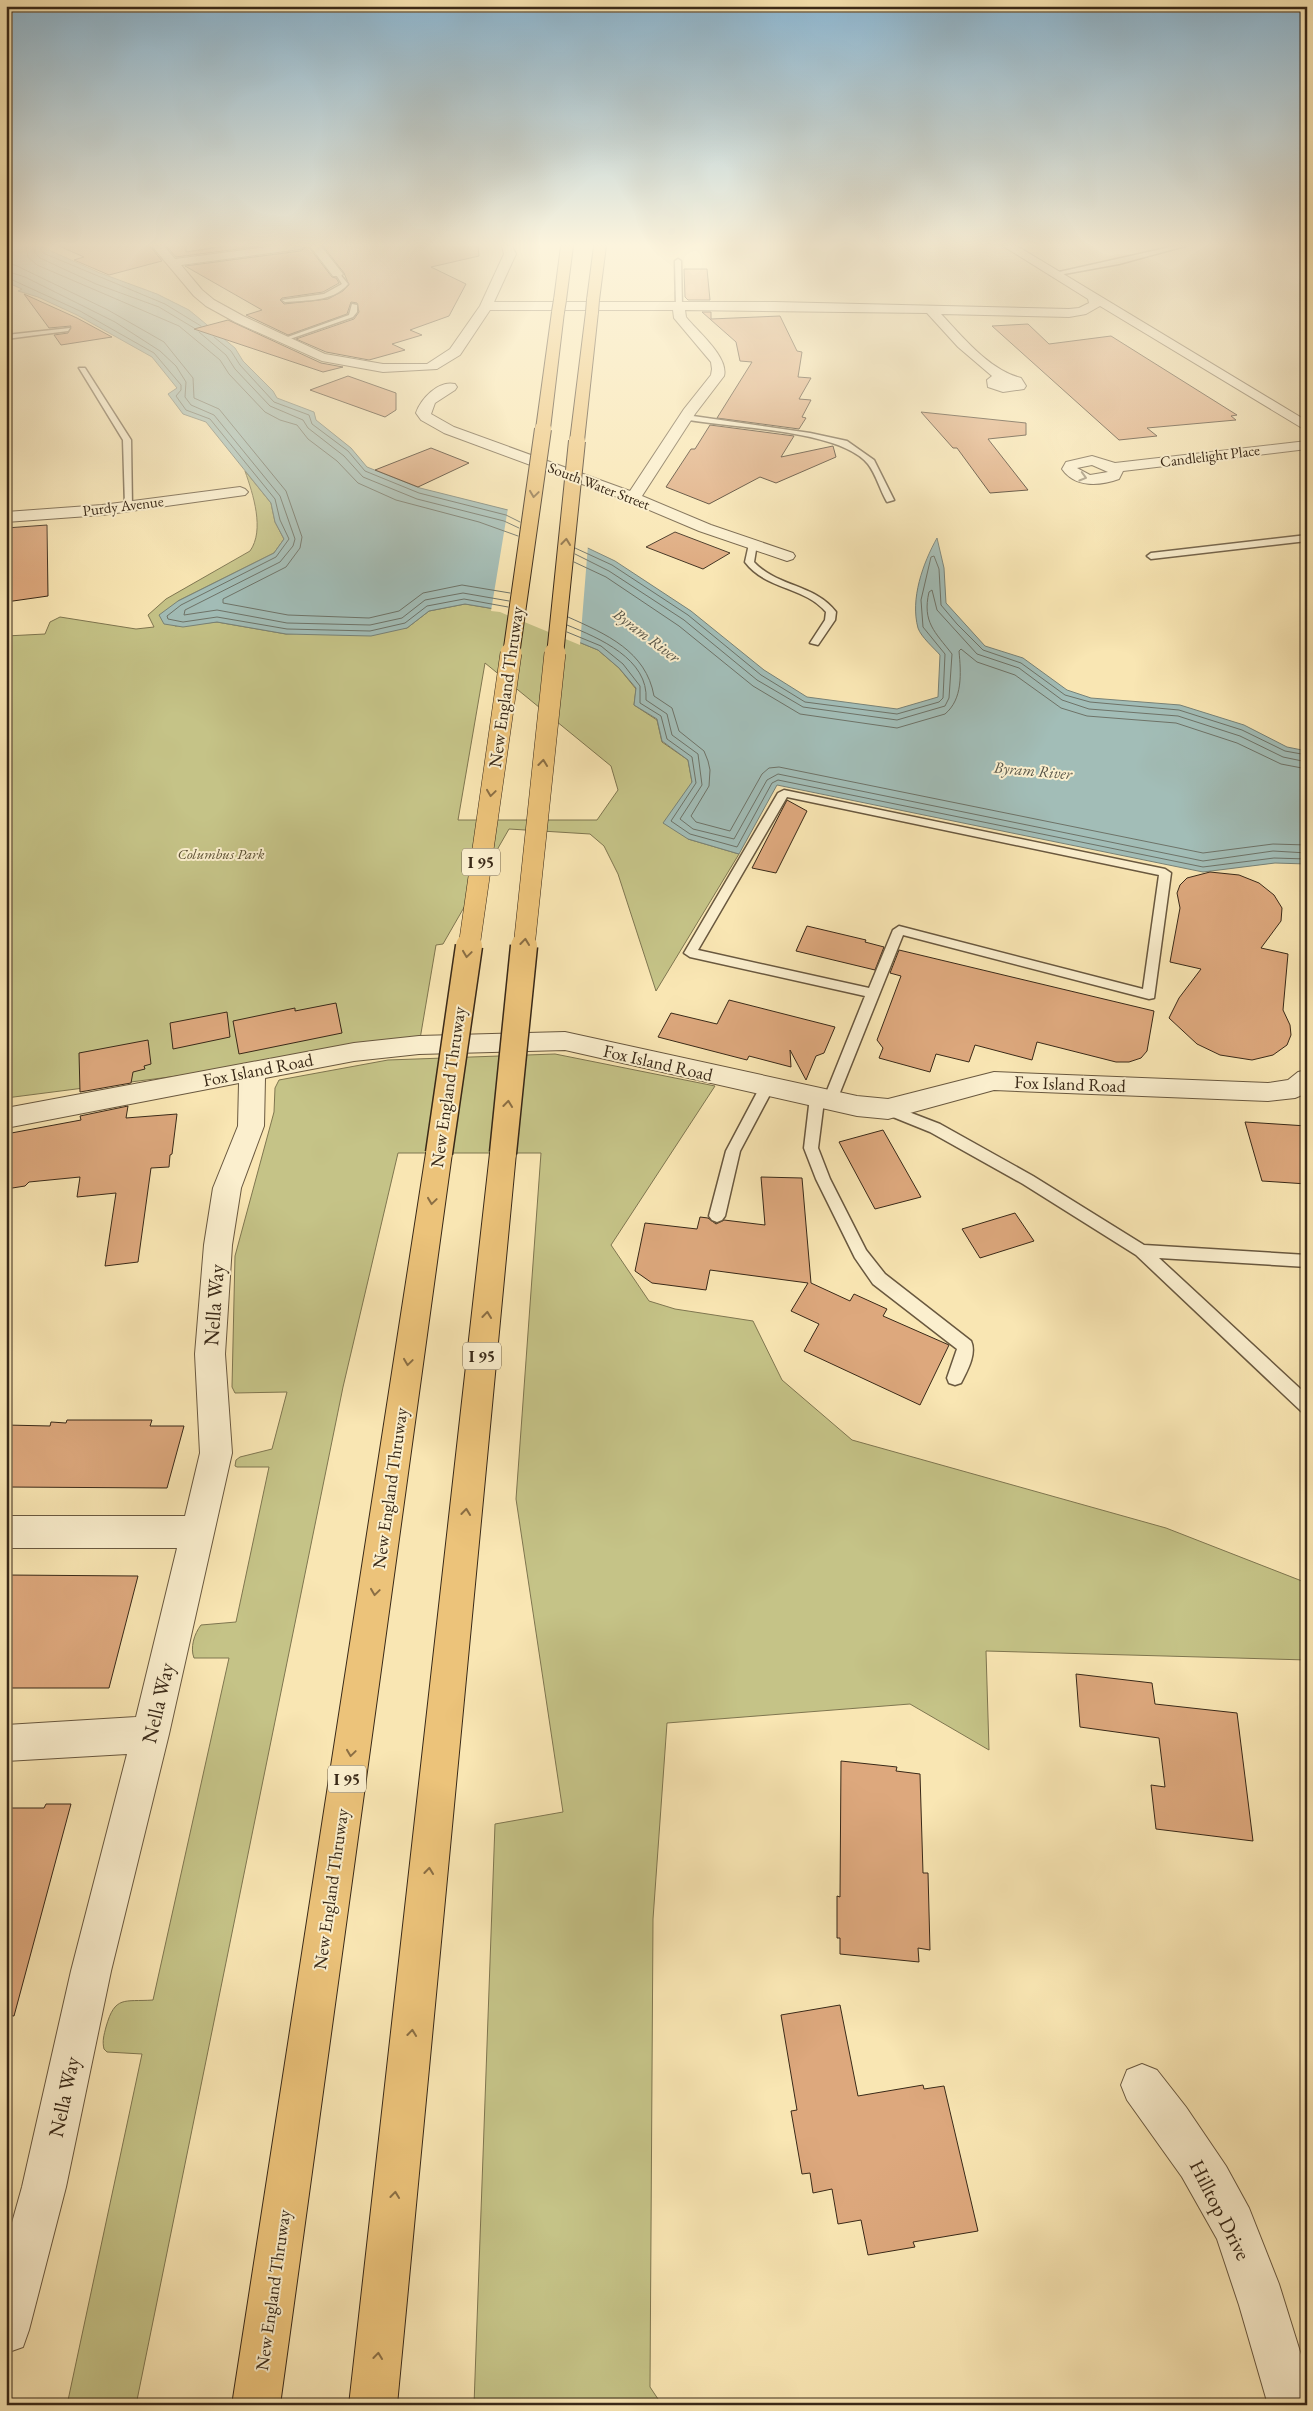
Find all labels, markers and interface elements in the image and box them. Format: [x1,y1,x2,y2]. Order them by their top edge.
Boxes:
street label: Candlelight Place [1159,440,1261,471]
street label: South Water Street [546,457,653,514]
one-way arrow [1079,471,1088,482]
street label: Purdy Avenue [81,491,165,520]
one-way arrow [529,491,540,499]
one-way arrow [560,538,571,546]
water label: Byram River [608,603,685,668]
street label: New England Thruway [483,605,528,769]
water label: Byram River [992,757,1074,784]
one-way arrow [538,759,549,767]
one-way arrow [486,789,496,797]
park label: Columbus Park [177,844,265,863]
road number: I 95 [462,849,500,876]
one-way arrow [519,938,530,946]
one-way arrow [463,950,473,958]
street label: New England Thruway [425,1005,470,1169]
street label: Fox Island Road [601,1039,716,1086]
street label: Fox Island Road [201,1047,316,1091]
street label: Fox Island Road [1014,1070,1127,1097]
one-way arrow [502,1100,513,1108]
one-way arrow [427,1197,437,1205]
street label: Nella Way [197,1262,230,1347]
one-way arrow [481,1311,492,1319]
road number: I 95 [463,1342,501,1370]
one-way arrow [404,1357,414,1366]
street label: New England Thruway [367,1406,412,1570]
one-way arrow [460,1507,471,1515]
one-way arrow [370,1587,380,1596]
street label: Nella Way [135,1659,180,1746]
one-way arrow [347,1748,357,1757]
road number: I 95 [328,1766,366,1792]
street label: New England Thruway [308,1807,353,1971]
one-way arrow [423,1867,434,1875]
one-way arrow [406,2029,417,2037]
street label: Nella Way [42,2053,85,2140]
street label: Hilltop Drive [1184,2155,1257,2265]
one-way arrow [389,2190,400,2198]
street label: New England Thruway [250,2208,295,2372]
one-way arrow [372,2352,383,2360]

